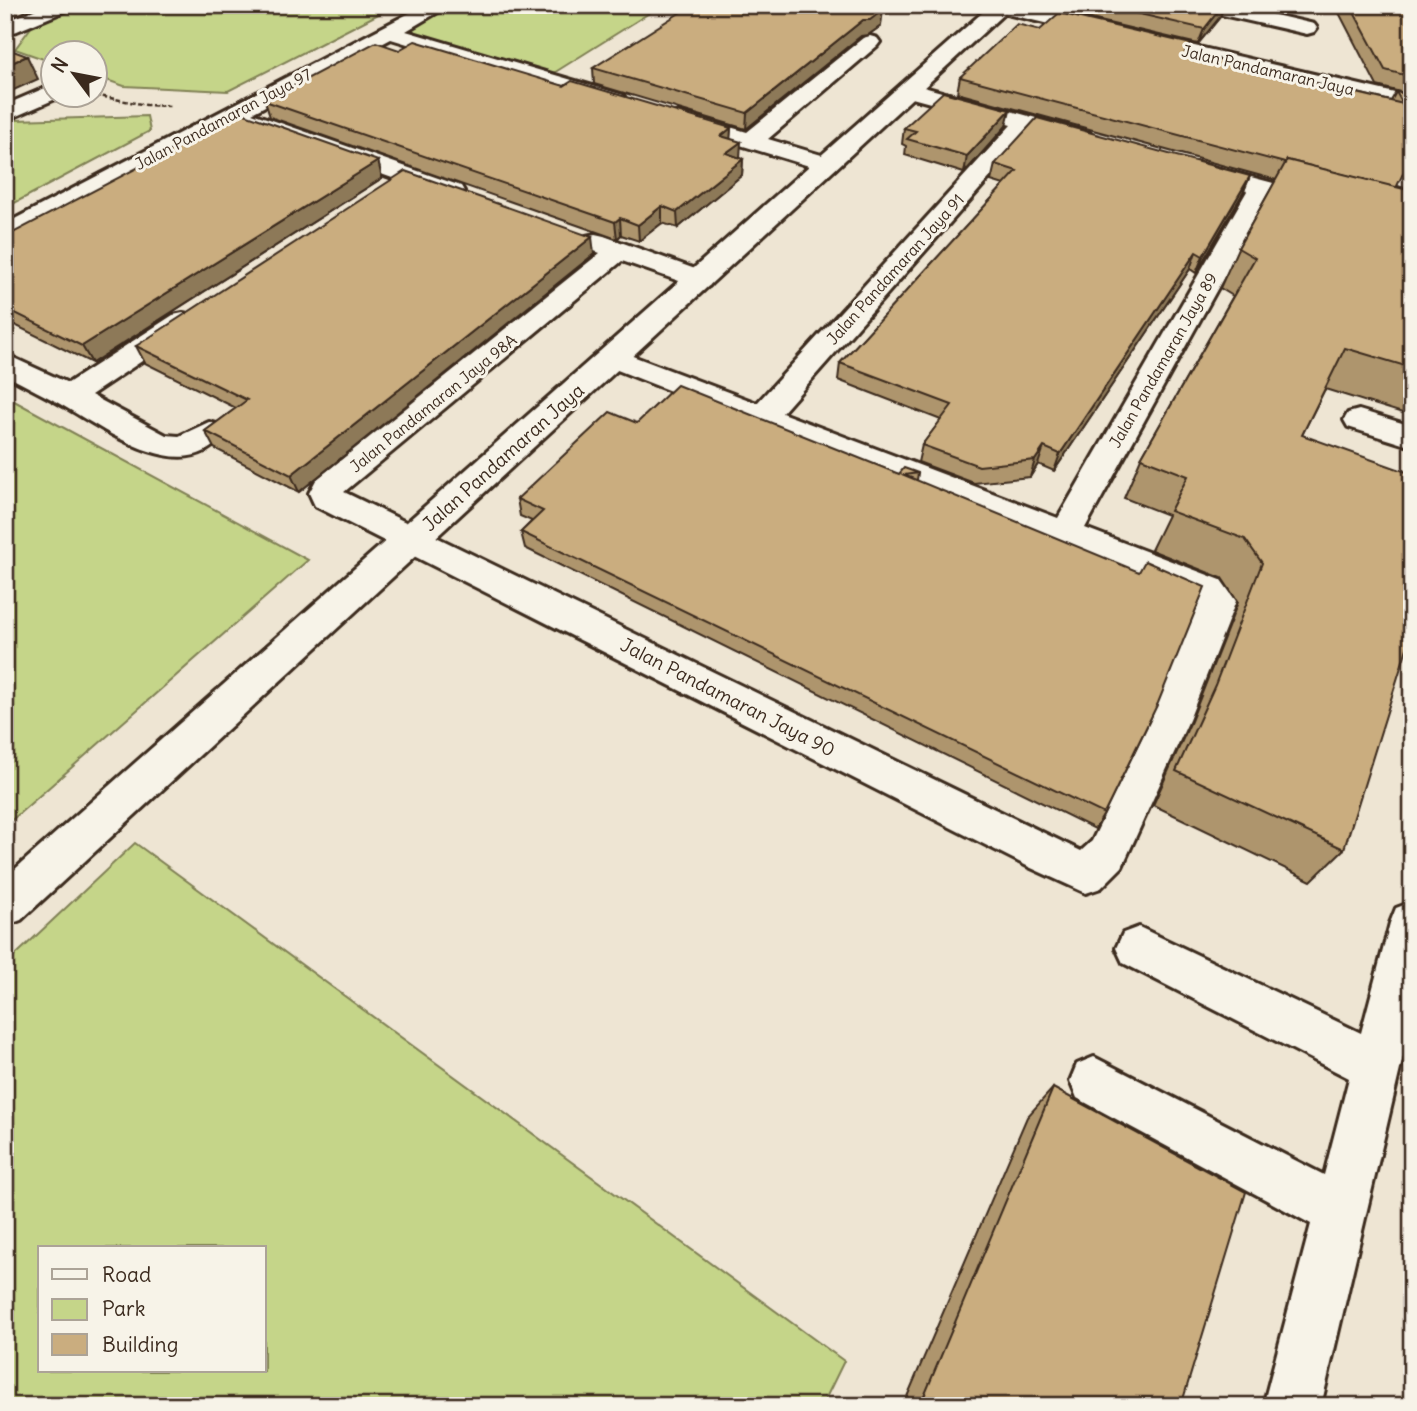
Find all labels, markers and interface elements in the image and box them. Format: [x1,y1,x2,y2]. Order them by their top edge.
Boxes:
north arrow [38,38,108,108]
street label: Jalan Pandamaran Jaya [1180,40,1356,100]
text: N [46,53,73,77]
street label: Jalan Pandamaran Jaya 97 [131,64,315,174]
street label: Jalan Pandamaran Jaya 91 [822,190,968,348]
street label: Jalan Pandamaran Jaya 89 [1105,269,1221,451]
street label: Jalan Pandamaran Jaya 98A [346,330,520,476]
street label: Jalan Pandamaran Jaya [418,378,588,536]
street label: Jalan Pandamaran Jaya 90 [617,632,839,762]
legend [38,1246,266,1372]
text: Road [102,1261,151,1288]
text: Park [102,1295,145,1322]
text: Building [102,1331,178,1358]

